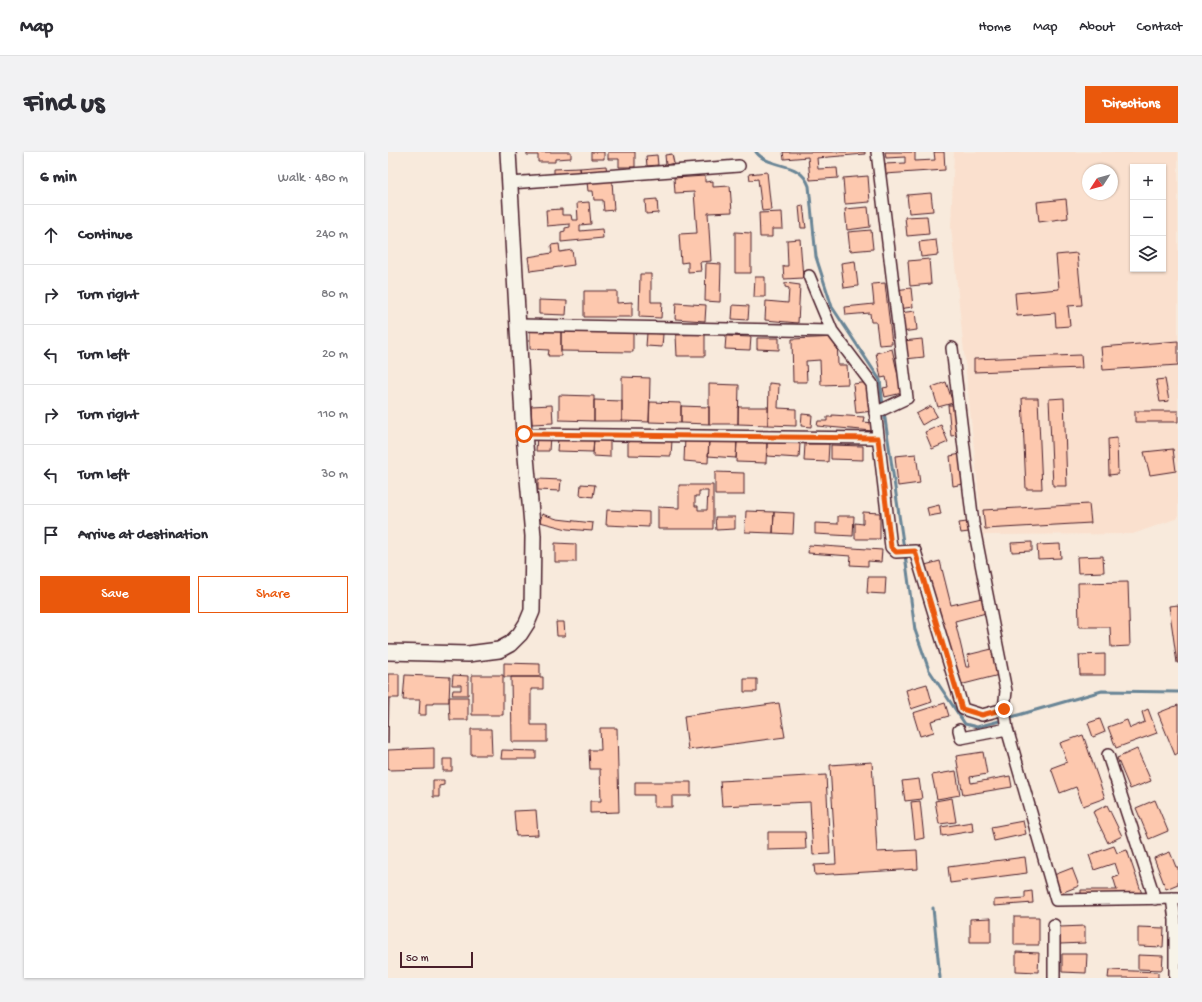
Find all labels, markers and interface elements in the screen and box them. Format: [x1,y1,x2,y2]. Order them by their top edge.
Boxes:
text: Map [20,16,53,39]
text: Home [979,19,1011,36]
text: Map [1033,19,1057,36]
text: About [1079,19,1115,36]
text: Contact [1137,19,1182,36]
button: Directions [1085,86,1178,123]
text: Find us [24,88,104,121]
north arrow [1082,164,1118,200]
map controls [1130,164,1166,272]
button: + [1130,164,1166,200]
text: 6 min [40,168,76,188]
text: Walk · 480 m [278,171,348,186]
button: − [1130,200,1166,236]
icon: ahead [40,224,62,246]
text: Continue [78,226,132,244]
text: 240 m [316,227,348,242]
button: layers [1130,236,1166,272]
icon: right [40,284,62,306]
text: Turn right [78,286,138,304]
text: 80 m [321,287,348,302]
icon: left [40,344,62,366]
text: Turn left [78,346,129,364]
text: 20 m [322,347,348,362]
icon: right [40,404,62,426]
text: Turn right [78,406,138,424]
text: 110 m [318,407,348,422]
route start [515,425,533,443]
icon: left [40,464,62,486]
text: Turn left [78,466,129,484]
text: 30 m [322,467,348,482]
icon: arrive [40,524,62,546]
text: Arrive at destination [78,526,208,544]
button: Save [40,576,190,613]
button: Share [198,576,348,613]
route end [995,700,1013,718]
scale bar [400,950,473,969]
text: 50 m [406,953,428,965]

